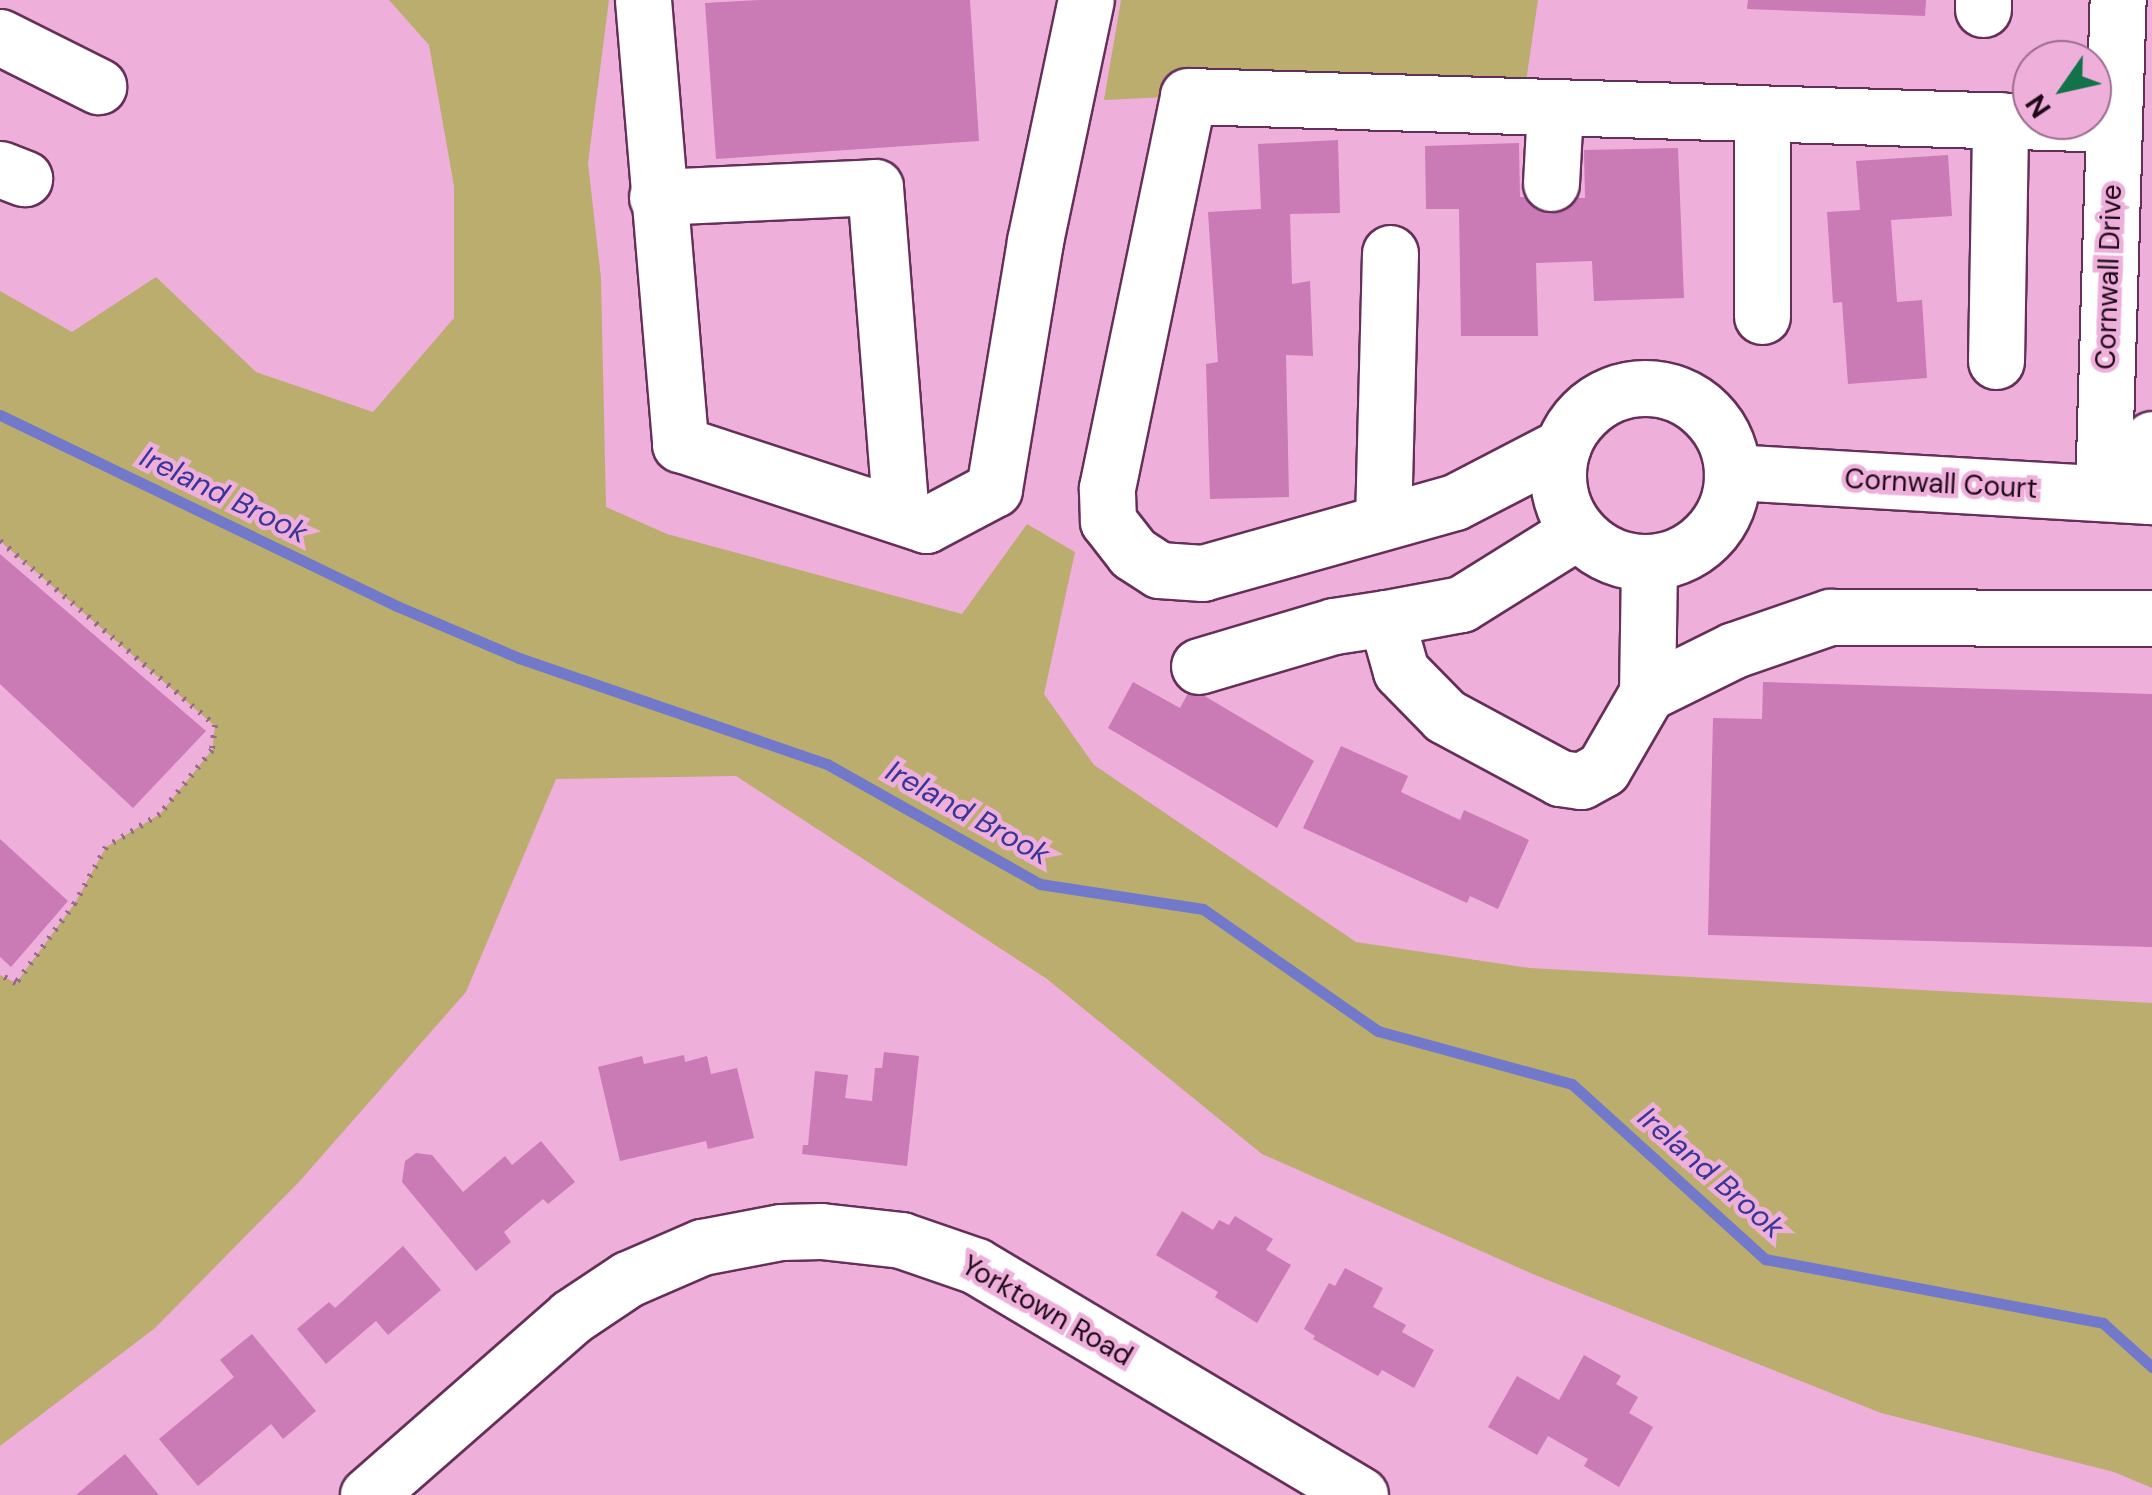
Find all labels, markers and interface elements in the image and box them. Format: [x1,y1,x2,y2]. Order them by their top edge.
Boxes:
north arrow [2012,40,2112,140]
text: N [2017,87,2059,125]
street label: Cornwall Drive [2089,184,2129,370]
water label: Ireland Brook [134,439,314,551]
street label: Cornwall Court [1844,462,2038,506]
water label: Ireland Brook [880,753,1056,873]
water label: Ireland Brook [1630,1100,1792,1246]
street label: Yorktown Road [956,1249,1138,1373]

